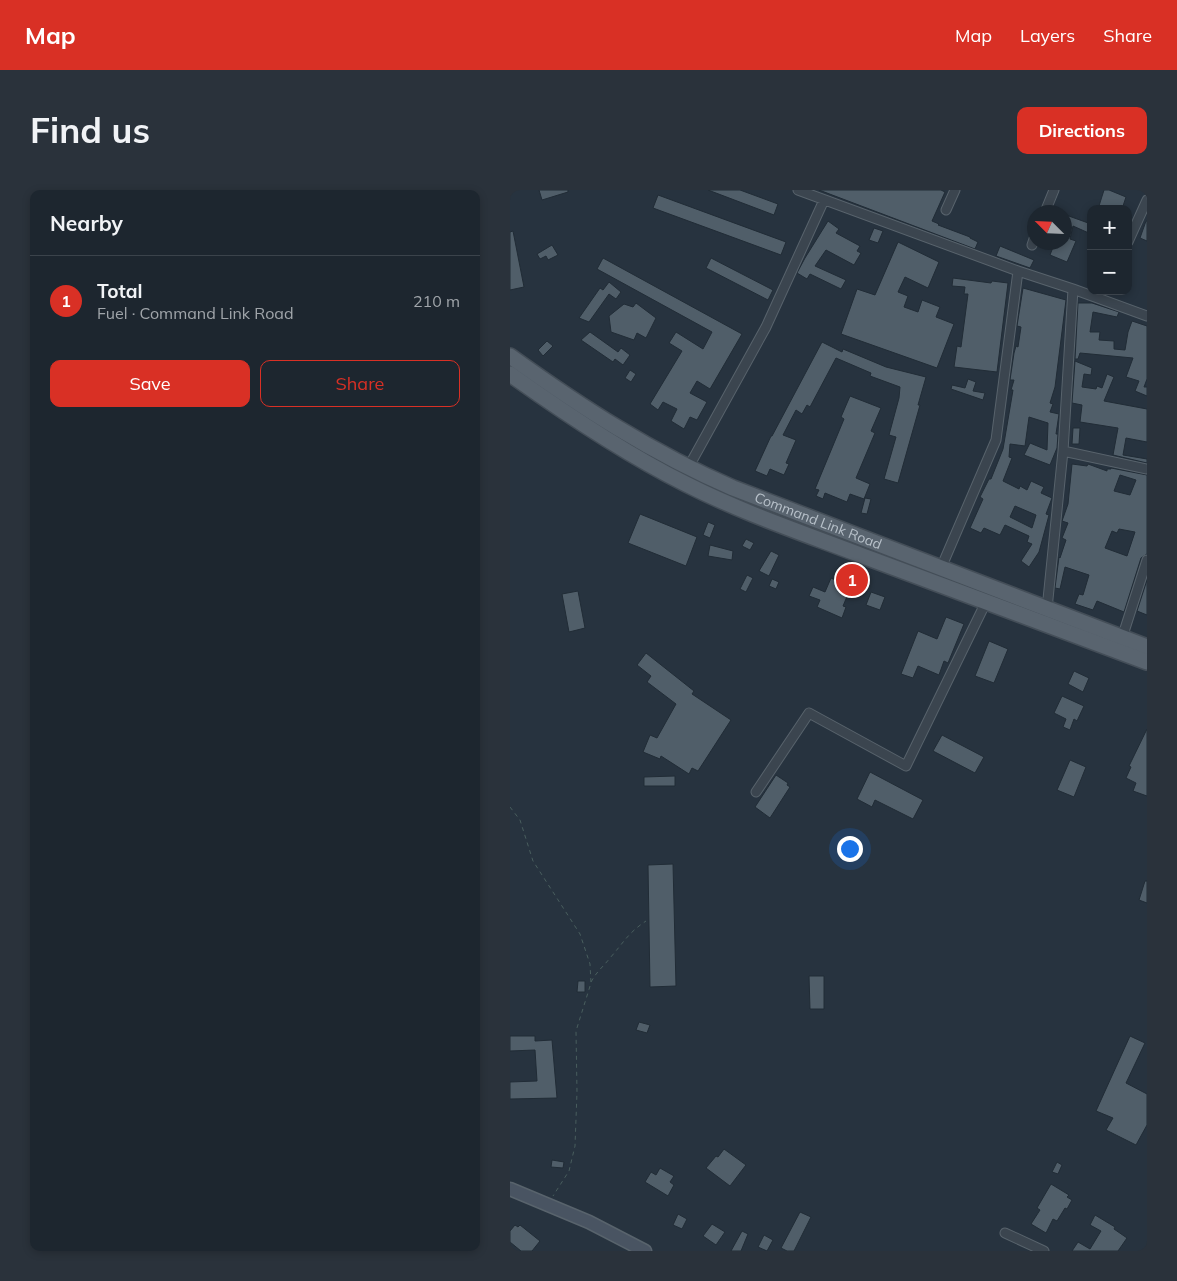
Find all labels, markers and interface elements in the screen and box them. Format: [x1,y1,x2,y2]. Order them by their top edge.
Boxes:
text: Map [25,20,76,50]
text: Map [955,24,992,47]
text: Layers [1020,24,1075,47]
text: Share [1103,24,1152,47]
button: Directions [1017,107,1147,154]
text: Find us [30,108,150,152]
north arrow [1027,205,1072,250]
map controls [1087,205,1132,295]
button: + [1087,205,1132,250]
text: Nearby [50,210,123,236]
button: − [1087,250,1132,295]
text: Total [97,279,142,303]
text: 1 [61,291,71,311]
text: 210 m [413,291,460,311]
text: Fuel · Command Link Road [97,303,294,323]
button: Save [50,360,250,407]
button: Share [260,360,460,407]
street label: Command Link Road [752,488,884,553]
pin: 1 [836,561,868,599]
your location [837,836,863,862]

